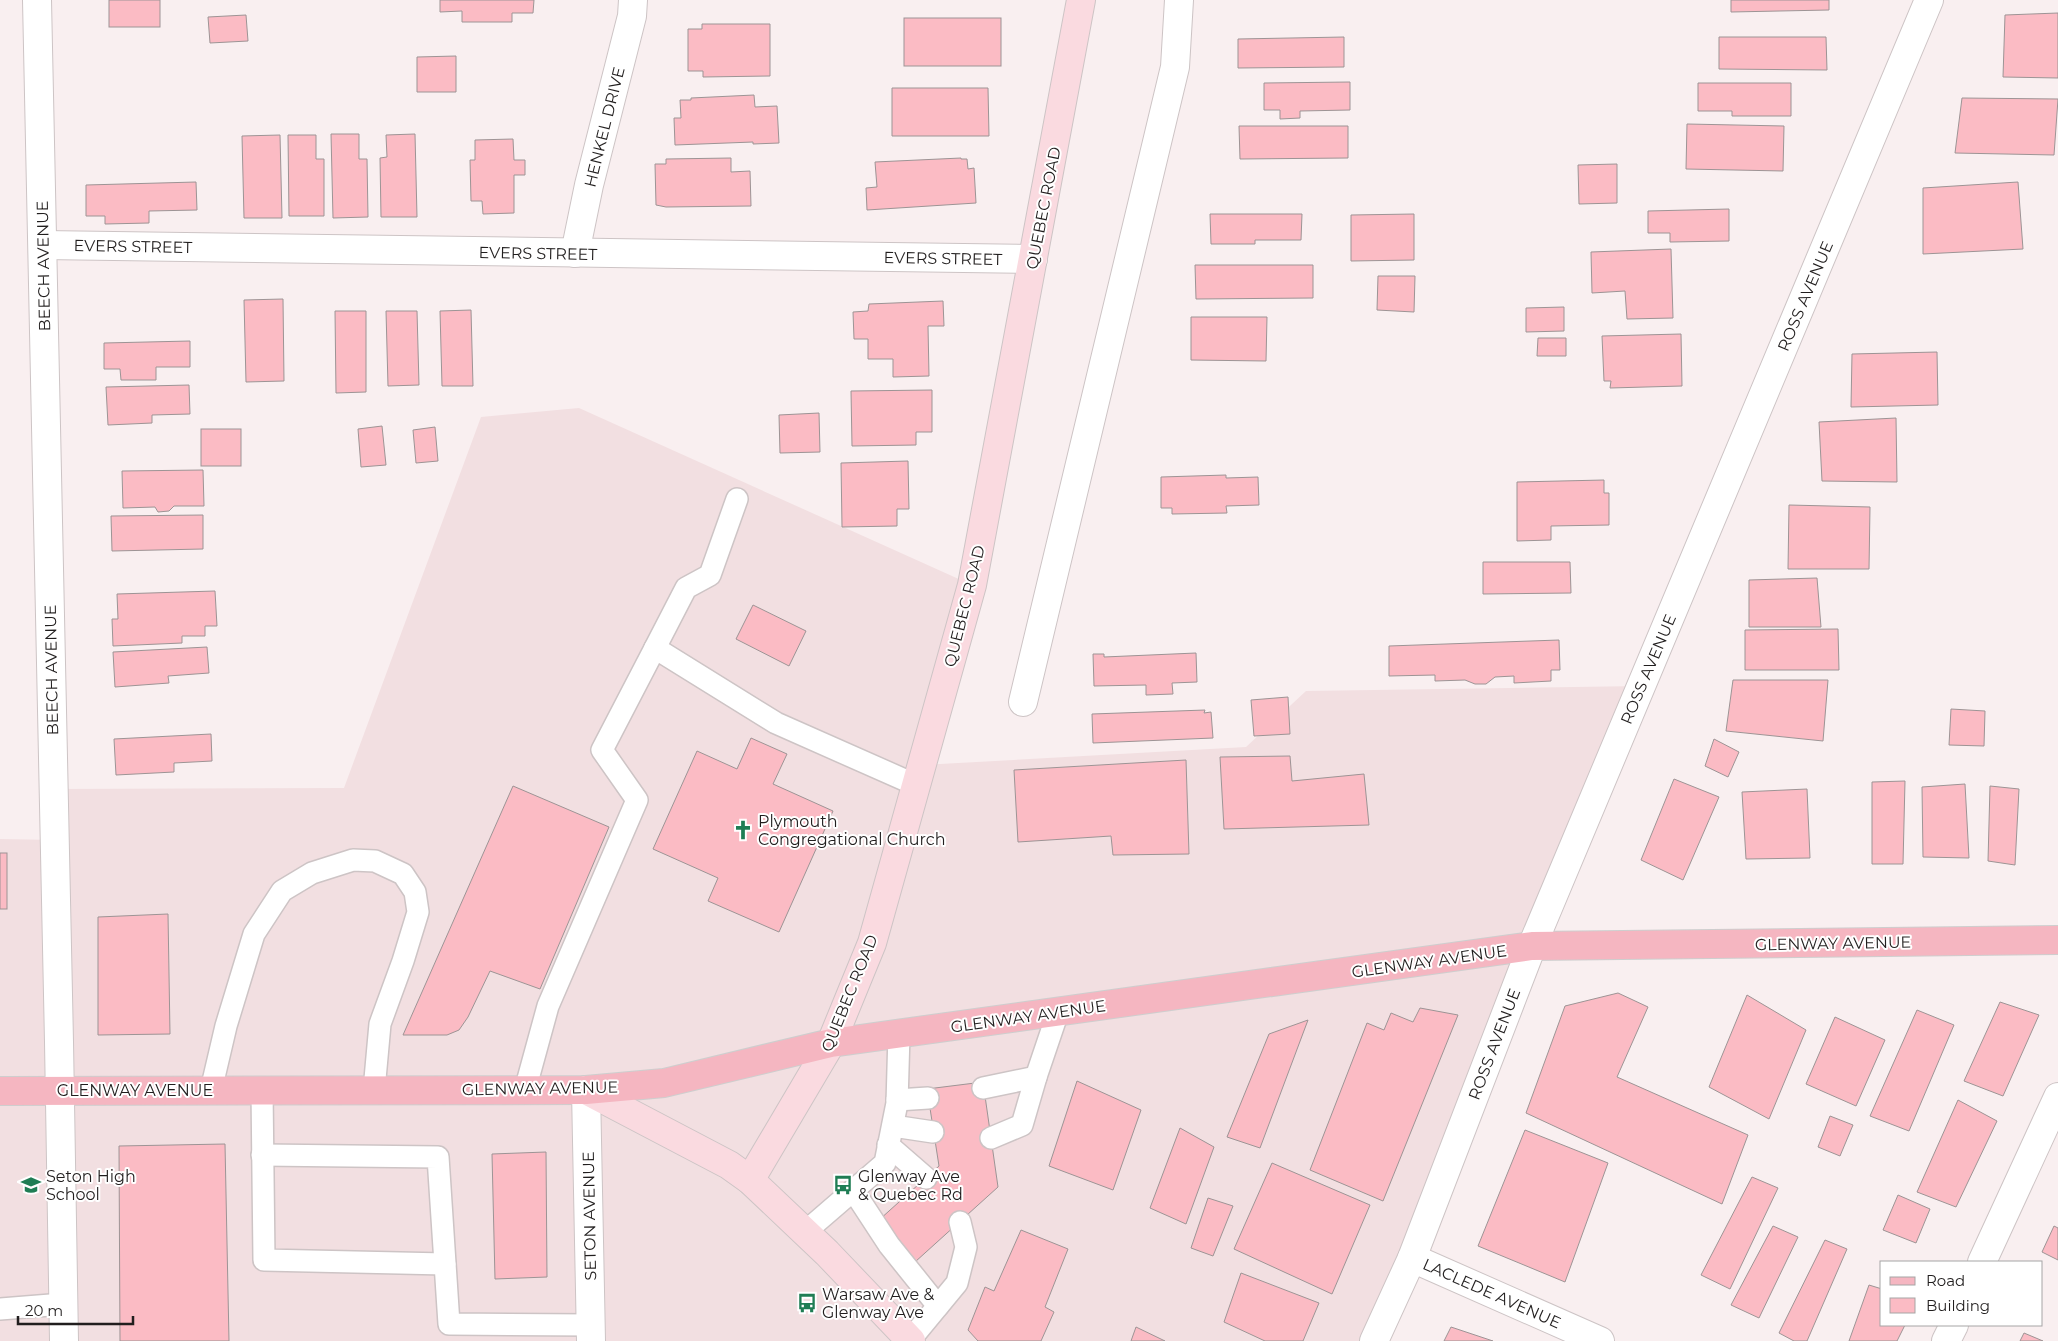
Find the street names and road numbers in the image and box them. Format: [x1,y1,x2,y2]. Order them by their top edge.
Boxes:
street label: HENKEL DRIVE [580,65,629,189]
street label: QUEBEC ROAD [1022,145,1065,271]
street label: BEECH AVENUE [33,200,54,332]
street label: EVERS STREET [73,236,193,257]
street label: ROSS AVENUE [1774,238,1837,354]
street label: EVERS STREET [478,243,598,264]
street label: EVERS STREET [883,248,1003,269]
street label: QUEBEC ROAD [940,543,989,669]
street label: BEECH AVENUE [41,604,62,736]
street label: ROSS AVENUE [1617,611,1680,727]
street label: QUEBEC ROAD [817,932,882,1055]
street label: GLENWAY AVENUE [1755,933,1911,954]
street label: GLENWAY AVENUE [1350,941,1508,982]
street label: ROSS AVENUE [1464,986,1524,1103]
street label: GLENWAY AVENUE [949,996,1107,1037]
street label: GLENWAY AVENUE [462,1078,618,1099]
street label: GLENWAY AVENUE [57,1081,213,1100]
street label: SETON AVENUE [579,1151,600,1281]
street label: LACLEDE AVENUE [1420,1254,1564,1332]

